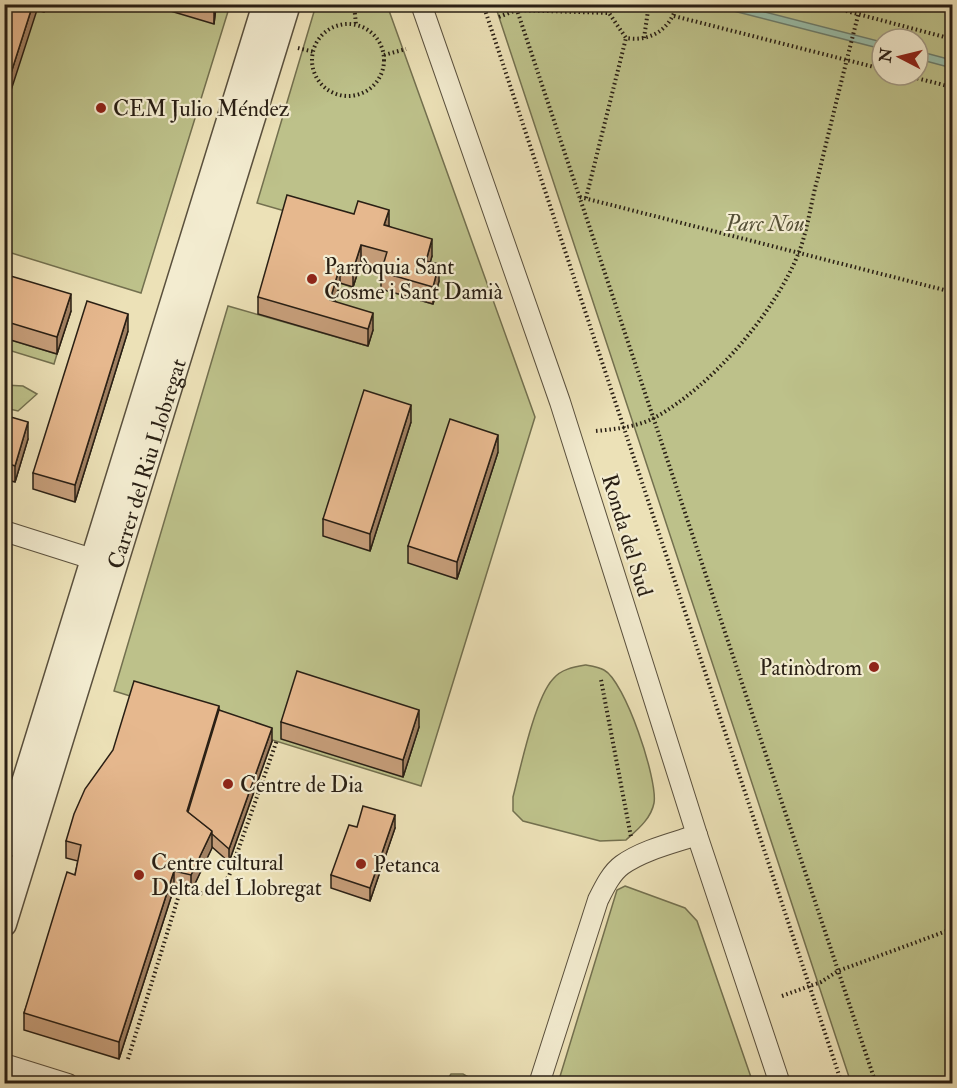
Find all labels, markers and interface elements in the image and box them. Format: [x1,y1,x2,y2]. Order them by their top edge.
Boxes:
north arrow [870,27,930,87]
text: N [875,46,897,65]
place label: CEM Julio Méndez [113,95,290,123]
marker: CEM Julio Méndez [94,101,108,115]
park label: Parc Nou [725,210,804,238]
place label: Parròquia Sant Cosme i Sant Damià [324,253,504,306]
marker: Parròquia Sant Cosme i Sant Damià [305,272,319,286]
street label: Carrer del Riu Llobregat [102,355,193,572]
street label: Ronda del Sud [595,471,659,600]
place label: Patinòdrom [759,654,862,682]
marker: Patinòdrom [867,660,881,674]
place label: Centre de Dia [240,771,364,799]
marker: Centre de Dia [221,777,235,791]
place label: Centre cultural Delta del Llobregat [151,849,322,902]
place label: Petanca [373,851,441,879]
marker: Petanca [354,857,368,871]
marker: Centre cultural Delta del Llobregat [132,868,146,882]

